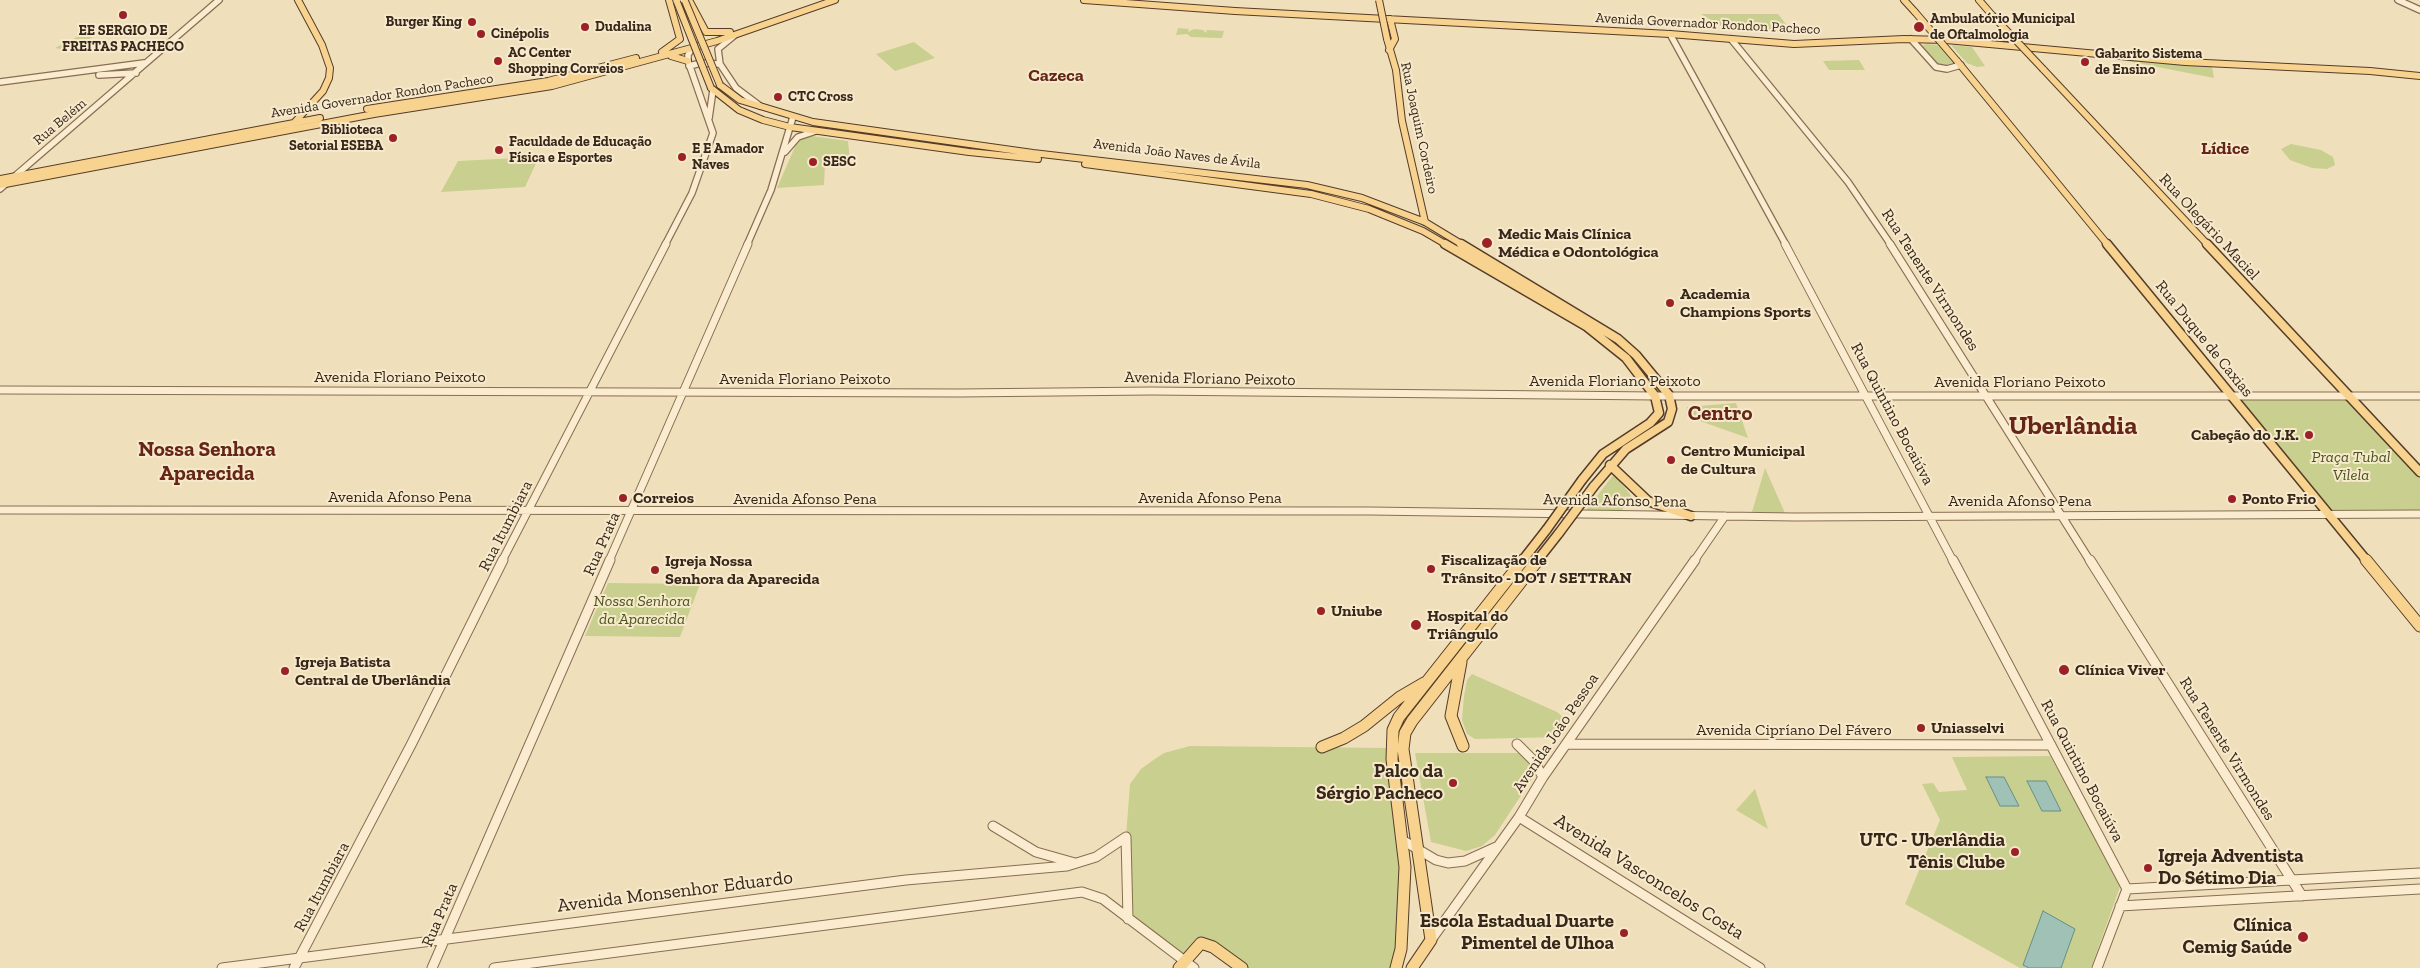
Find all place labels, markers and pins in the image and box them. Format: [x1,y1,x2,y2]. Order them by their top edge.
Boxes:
marker: EE SERGIO DE FREITAS PACHECO [117,9,129,21]
place label: Ambulatório Municipal de Oftalmologia [1930,11,2075,44]
place label: Burger King [386,14,462,30]
marker: Burger King [466,16,478,28]
place label: Dudalina [595,19,652,35]
marker: Ambulatório Municipal de Oftalmologia [1912,20,1926,34]
marker: Dudalina [579,21,591,33]
place label: EE SERGIO DE FREITAS PACHECO [62,23,184,56]
place label: Cinépolis [491,26,549,42]
marker: Cinépolis [475,28,487,40]
place label: AC Center Shopping Correios [508,45,624,78]
place label: Gabarito Sistema de Ensino [2095,46,2202,78]
marker: AC Center Shopping Correios [492,55,504,67]
marker: Gabarito Sistema de Ensino [2079,56,2091,68]
place label: CTC Cross [788,89,853,105]
marker: CTC Cross [772,91,784,103]
place label: Biblioteca Setorial ESEBA [289,122,383,154]
marker: Biblioteca Setorial ESEBA [387,132,399,144]
place label: Faculdade de Educação Física e Esportes [509,134,652,166]
place label: E E Amador Naves [692,141,764,174]
marker: Faculdade de Educação Física e Esportes [493,144,505,156]
marker: E E Amador Naves [676,151,688,163]
place label: SESC [823,154,856,170]
marker: SESC [807,156,819,168]
place label: Medic Mais Clínica Médica e Odontológica [1498,224,1659,262]
marker: Medic Mais Clínica Médica e Odontológica [1480,236,1494,250]
place label: Academia Champions Sports [1680,284,1811,322]
marker: Academia Champions Sports [1664,297,1676,309]
place label: Cabeção do J.K. [2191,425,2299,445]
marker: Cabeção do J.K. [2303,429,2315,441]
place label: Centro Municipal de Cultura [1681,441,1805,479]
marker: Centro Municipal de Cultura [1665,454,1677,466]
place label: Correios [633,488,694,508]
place label: Ponto Frio [2242,489,2316,509]
marker: Correios [617,492,629,504]
marker: Ponto Frio [2226,493,2238,505]
place label: Fiscalização de Trânsito - DOT / SETTRAN [1441,550,1632,588]
place label: Igreja Nossa Senhora da Aparecida [665,551,820,589]
marker: Fiscalização de Trânsito - DOT / SETTRAN [1425,563,1437,575]
marker: Igreja Nossa Senhora da Aparecida [649,564,661,576]
place label: Uniube [1331,601,1382,621]
marker: Uniube [1315,605,1327,617]
place label: Hospital do Triângulo [1427,606,1508,644]
marker: Hospital do Triângulo [1409,618,1423,632]
place label: Igreja Batista Central de Uberlândia [295,652,451,690]
place label: Clínica Viver [2075,660,2166,680]
marker: Clínica Viver [2057,663,2071,677]
marker: Igreja Batista Central de Uberlândia [279,665,291,677]
place label: Uniasselvi [1931,718,2004,738]
marker: Uniasselvi [1915,722,1927,734]
place label: Palco da Sérgio Pacheco [1316,761,1443,805]
marker: Palco da Sérgio Pacheco [1447,777,1459,789]
place label: UTC - Uberlândia Tênis Clube [1860,830,2005,874]
marker: UTC - Uberlândia Tênis Clube [2009,846,2021,858]
place label: Igreja Adventista Do Sétimo Dia [2158,846,2304,890]
marker: Igreja Adventista Do Sétimo Dia [2142,862,2154,874]
place label: Escola Estadual Duarte Pimentel de Ulhoa [1420,911,1614,955]
place label: Clínica Cemig Saúde [2183,915,2292,959]
marker: Escola Estadual Duarte Pimentel de Ulhoa [1618,927,1630,939]
marker: Clínica Cemig Saúde [2296,930,2310,944]

